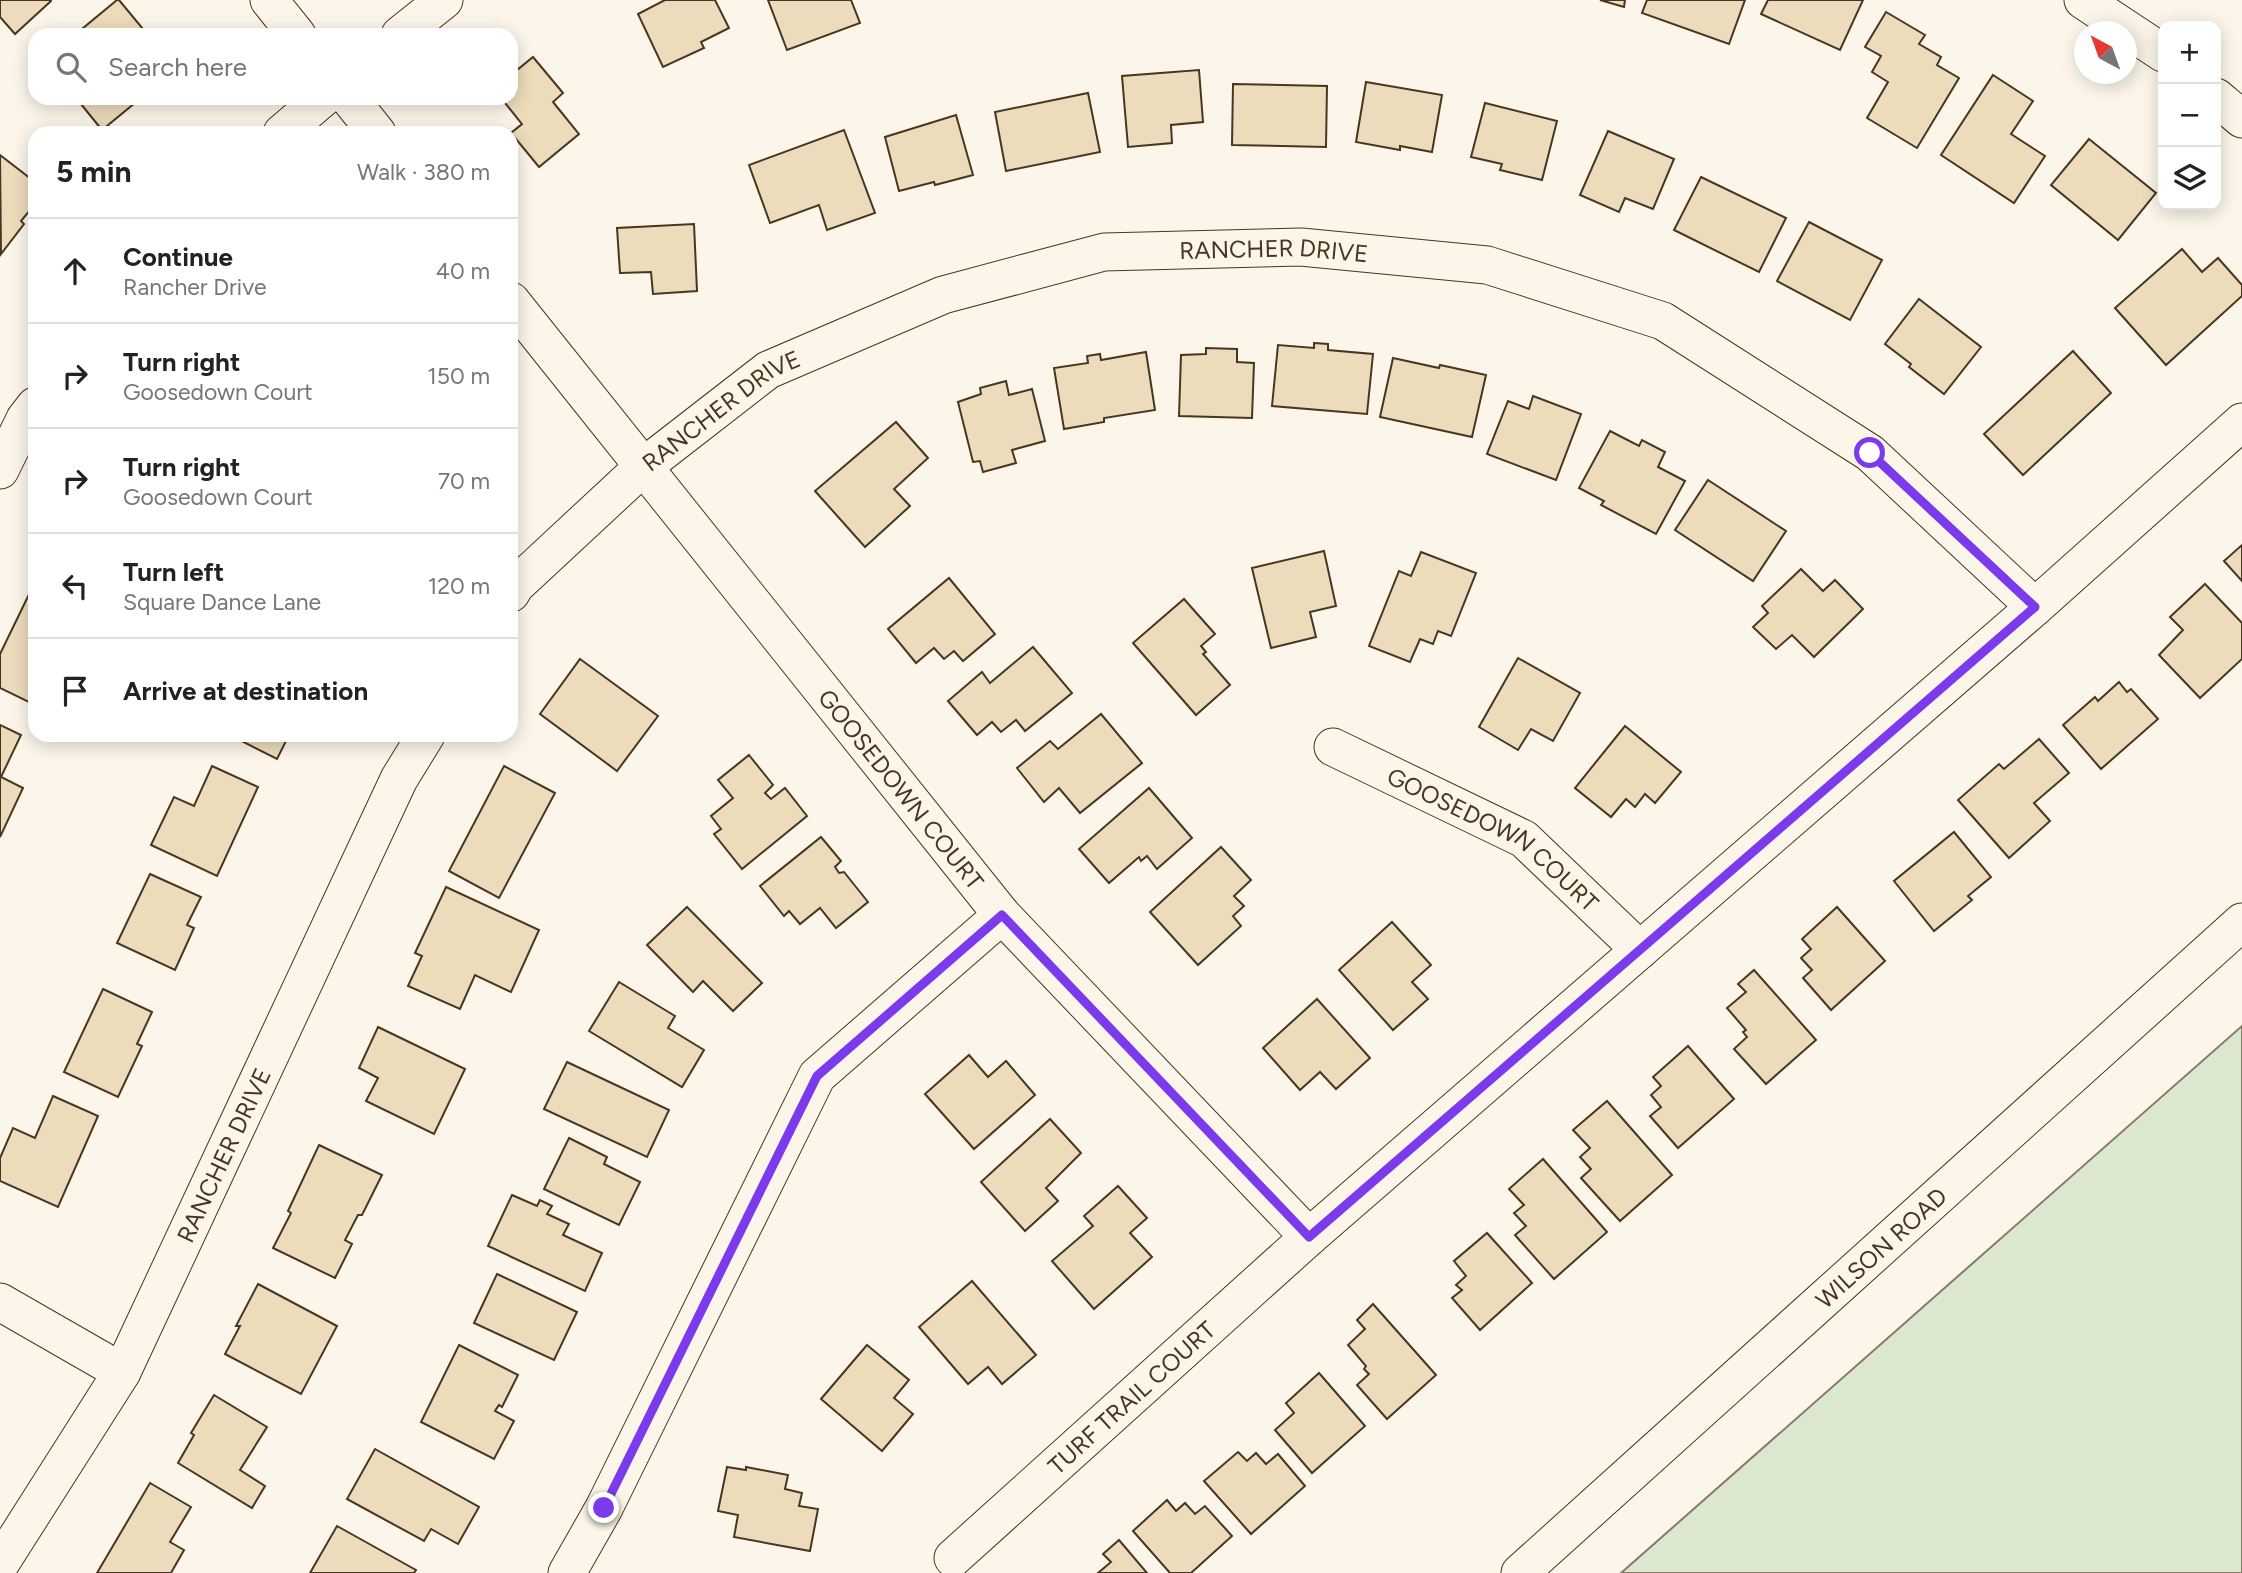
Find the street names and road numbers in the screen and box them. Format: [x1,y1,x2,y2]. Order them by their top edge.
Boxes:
street label: RANCHER DRIVE [1179,232,1370,268]
street label: RANCHER DRIVE [636,343,805,477]
street label: GOOSEDOWN COURT [813,683,990,895]
street label: GOOSEDOWN COURT [1383,761,1605,917]
street label: RANCHER DRIVE [170,1063,277,1247]
street label: WILSON ROAD [1809,1181,1952,1314]
street label: TURF TRAIL COURT [1042,1315,1221,1480]

